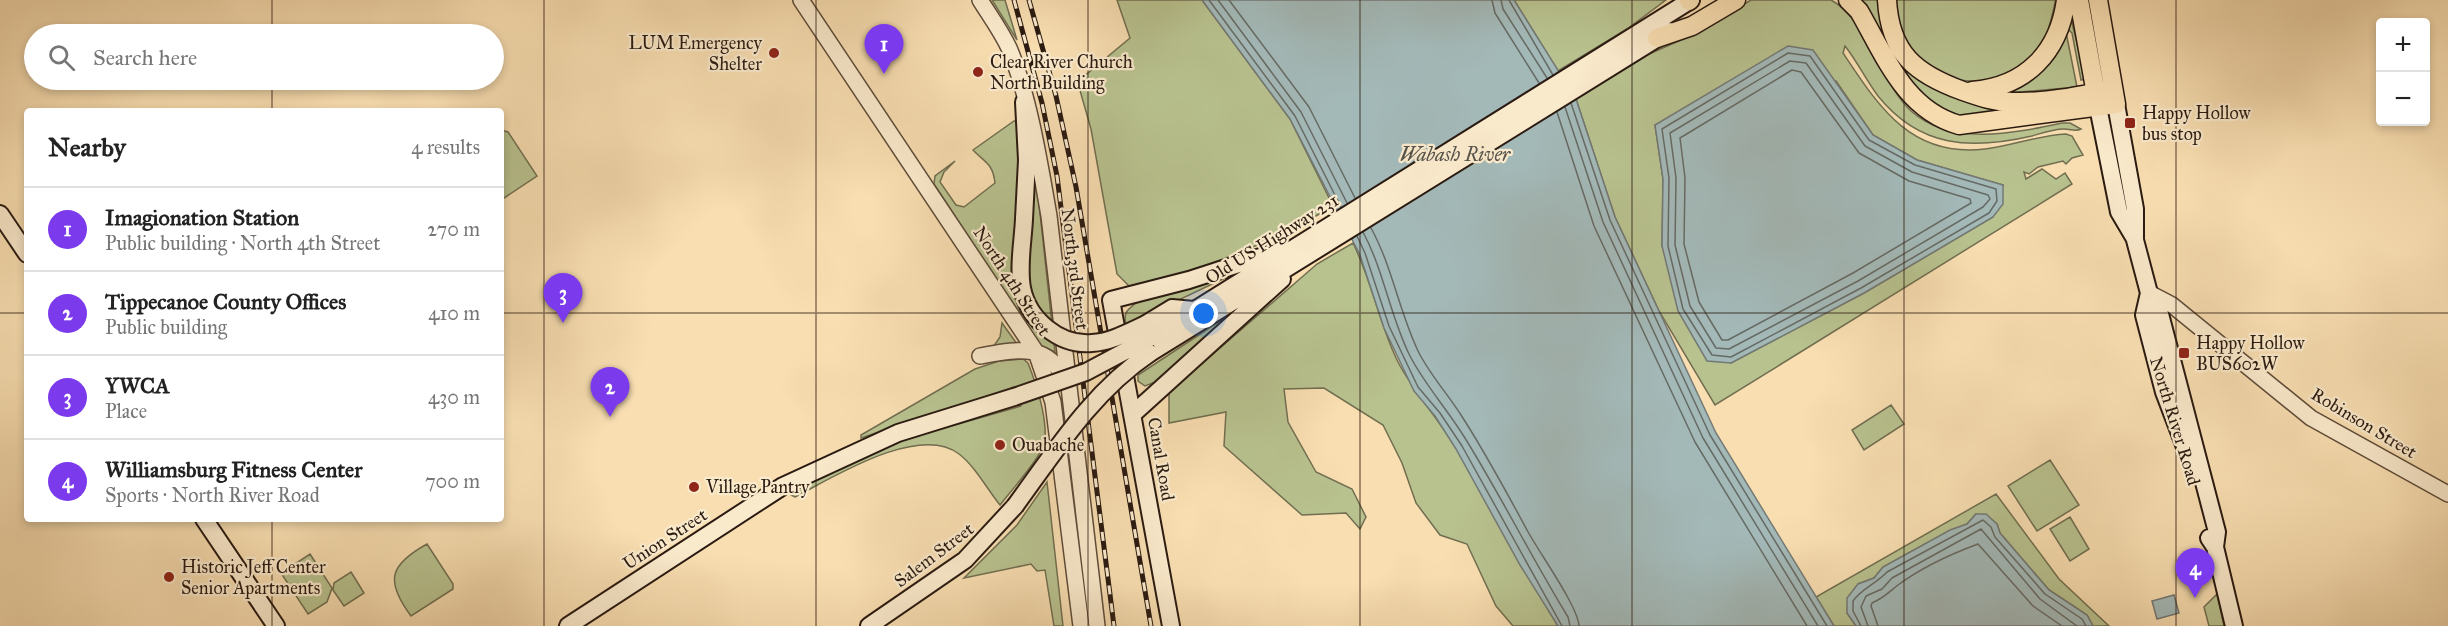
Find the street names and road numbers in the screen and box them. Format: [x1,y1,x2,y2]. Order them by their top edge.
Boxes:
street label: Old US Highway 231 [1201,189,1343,290]
street label: North 3rd Street [1057,207,1093,332]
street label: North 4th Street [968,222,1056,340]
street label: North River Road [2145,354,2205,488]
street label: Robinson Street [2307,383,2421,463]
street label: Canal Road [1143,416,1179,502]
street label: Union Street [619,503,712,574]
street label: Salem Street [890,518,979,592]

